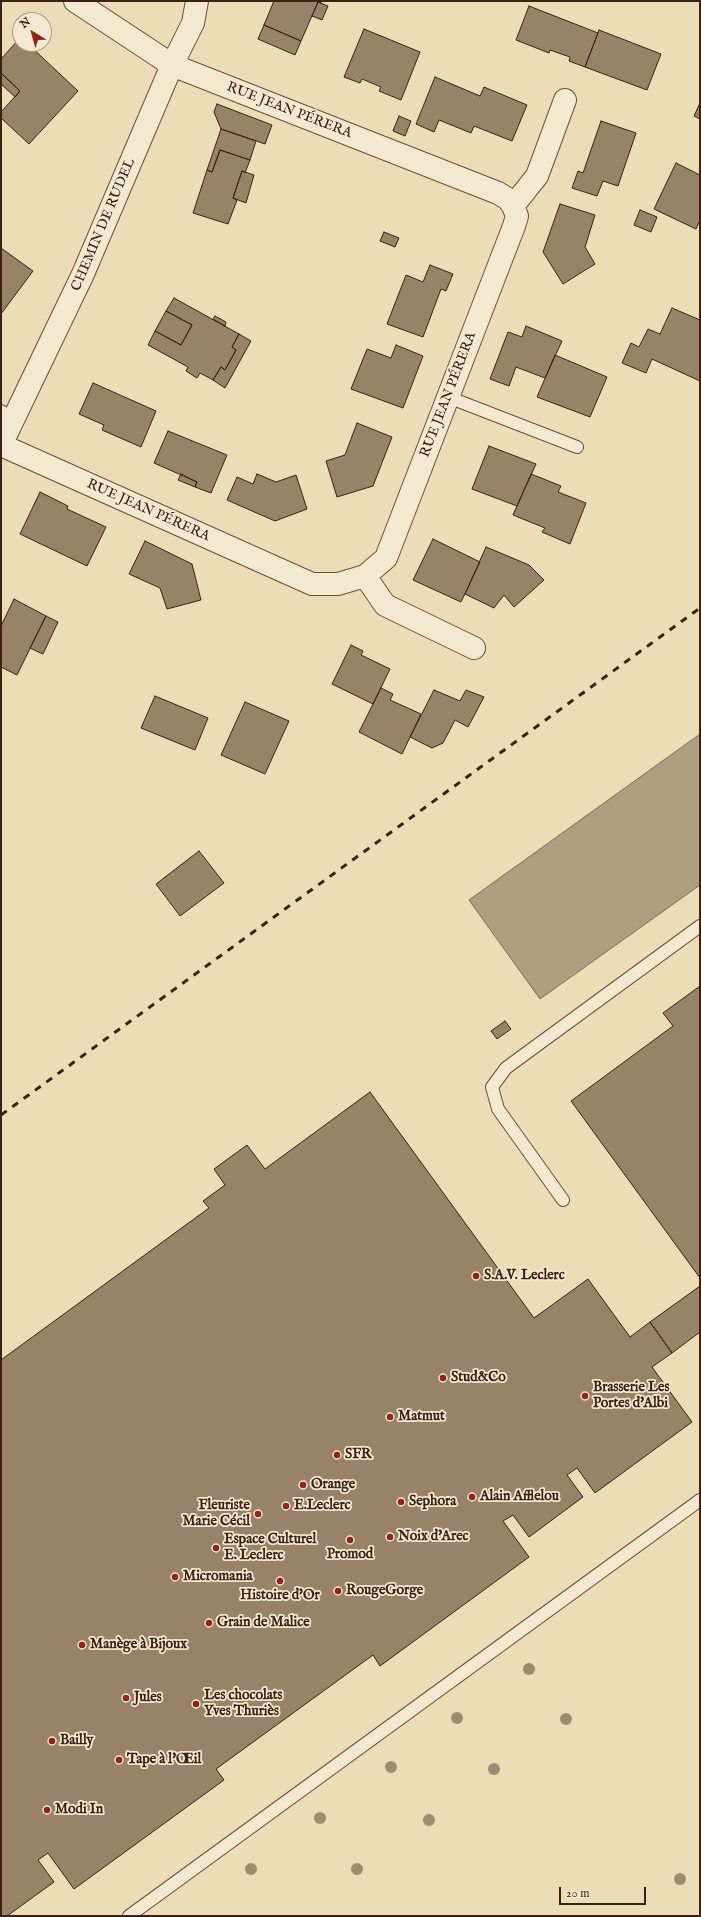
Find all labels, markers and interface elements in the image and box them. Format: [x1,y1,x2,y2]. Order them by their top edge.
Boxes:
north arrow [12,12,52,52]
text: N [17,15,33,32]
street label: RUE JEAN PÉRERA [224,79,354,143]
street label: CHEMIN DE RUDEL [68,156,140,294]
street label: RUE JEAN PÉRERA [417,330,481,460]
street label: RUE JEAN PÉRERA [84,476,212,546]
place label: S.A.V. Leclerc [484,1268,565,1284]
marker: S.A.V. Leclerc [471,1271,481,1281]
place label: Stud&Co [451,1370,506,1386]
marker: Stud&Co [438,1373,448,1383]
place label: Brasserie Les Portes d'Albi [593,1380,669,1412]
marker: Brasserie Les Portes d'Albi [580,1391,590,1401]
place label: Matmut [398,1409,445,1425]
marker: Matmut [385,1412,395,1422]
place label: SFR [345,1447,372,1463]
marker: SFR [332,1450,342,1460]
place label: Orange [311,1477,355,1493]
marker: Orange [298,1480,308,1490]
place label: Alain Afflelou [480,1489,559,1505]
marker: Alain Afflelou [467,1492,477,1502]
place label: Sephora [409,1494,456,1510]
marker: Sephora [396,1497,406,1507]
place label: Fleuriste Marie Cécil [182,1498,250,1530]
place label: E.Leclerc [294,1498,351,1514]
marker: E.Leclerc [281,1501,291,1511]
marker: Fleuriste Marie Cécil [253,1509,263,1519]
place label: Noix d'Arec [398,1529,469,1545]
place label: Espace Culturel E. Leclerc [224,1532,316,1564]
marker: Noix d'Arec [385,1532,395,1542]
marker: Promod [345,1535,355,1545]
marker: Espace Culturel E. Leclerc [211,1543,221,1553]
place label: Promod [327,1547,373,1563]
place label: Micromania [183,1569,253,1585]
marker: Micromania [170,1572,180,1582]
marker: Histoire d'Or [275,1576,285,1586]
place label: RougeGorge [346,1583,423,1599]
marker: RougeGorge [333,1586,343,1596]
place label: Histoire d'Or [240,1588,320,1604]
place label: Grain de Malice [217,1615,310,1631]
marker: Grain de Malice [204,1618,214,1628]
place label: Manège à Bijoux [90,1637,187,1653]
marker: Manège à Bijoux [77,1640,87,1650]
place label: Les chocolats Yves Thuriès [204,1688,283,1720]
place label: Jules [134,1690,162,1706]
marker: Jules [121,1693,131,1703]
marker: Les chocolats Yves Thuriès [191,1699,201,1709]
place label: Bailly [60,1733,93,1749]
marker: Bailly [47,1736,57,1746]
place label: Tape à l'Œil [127,1752,201,1768]
marker: Tape à l'Œil [114,1755,124,1765]
place label: Modi In [55,1802,103,1818]
marker: Modi In [42,1805,52,1815]
scale bar [561,1879,648,1905]
text: 20 m [566,1886,589,1901]

